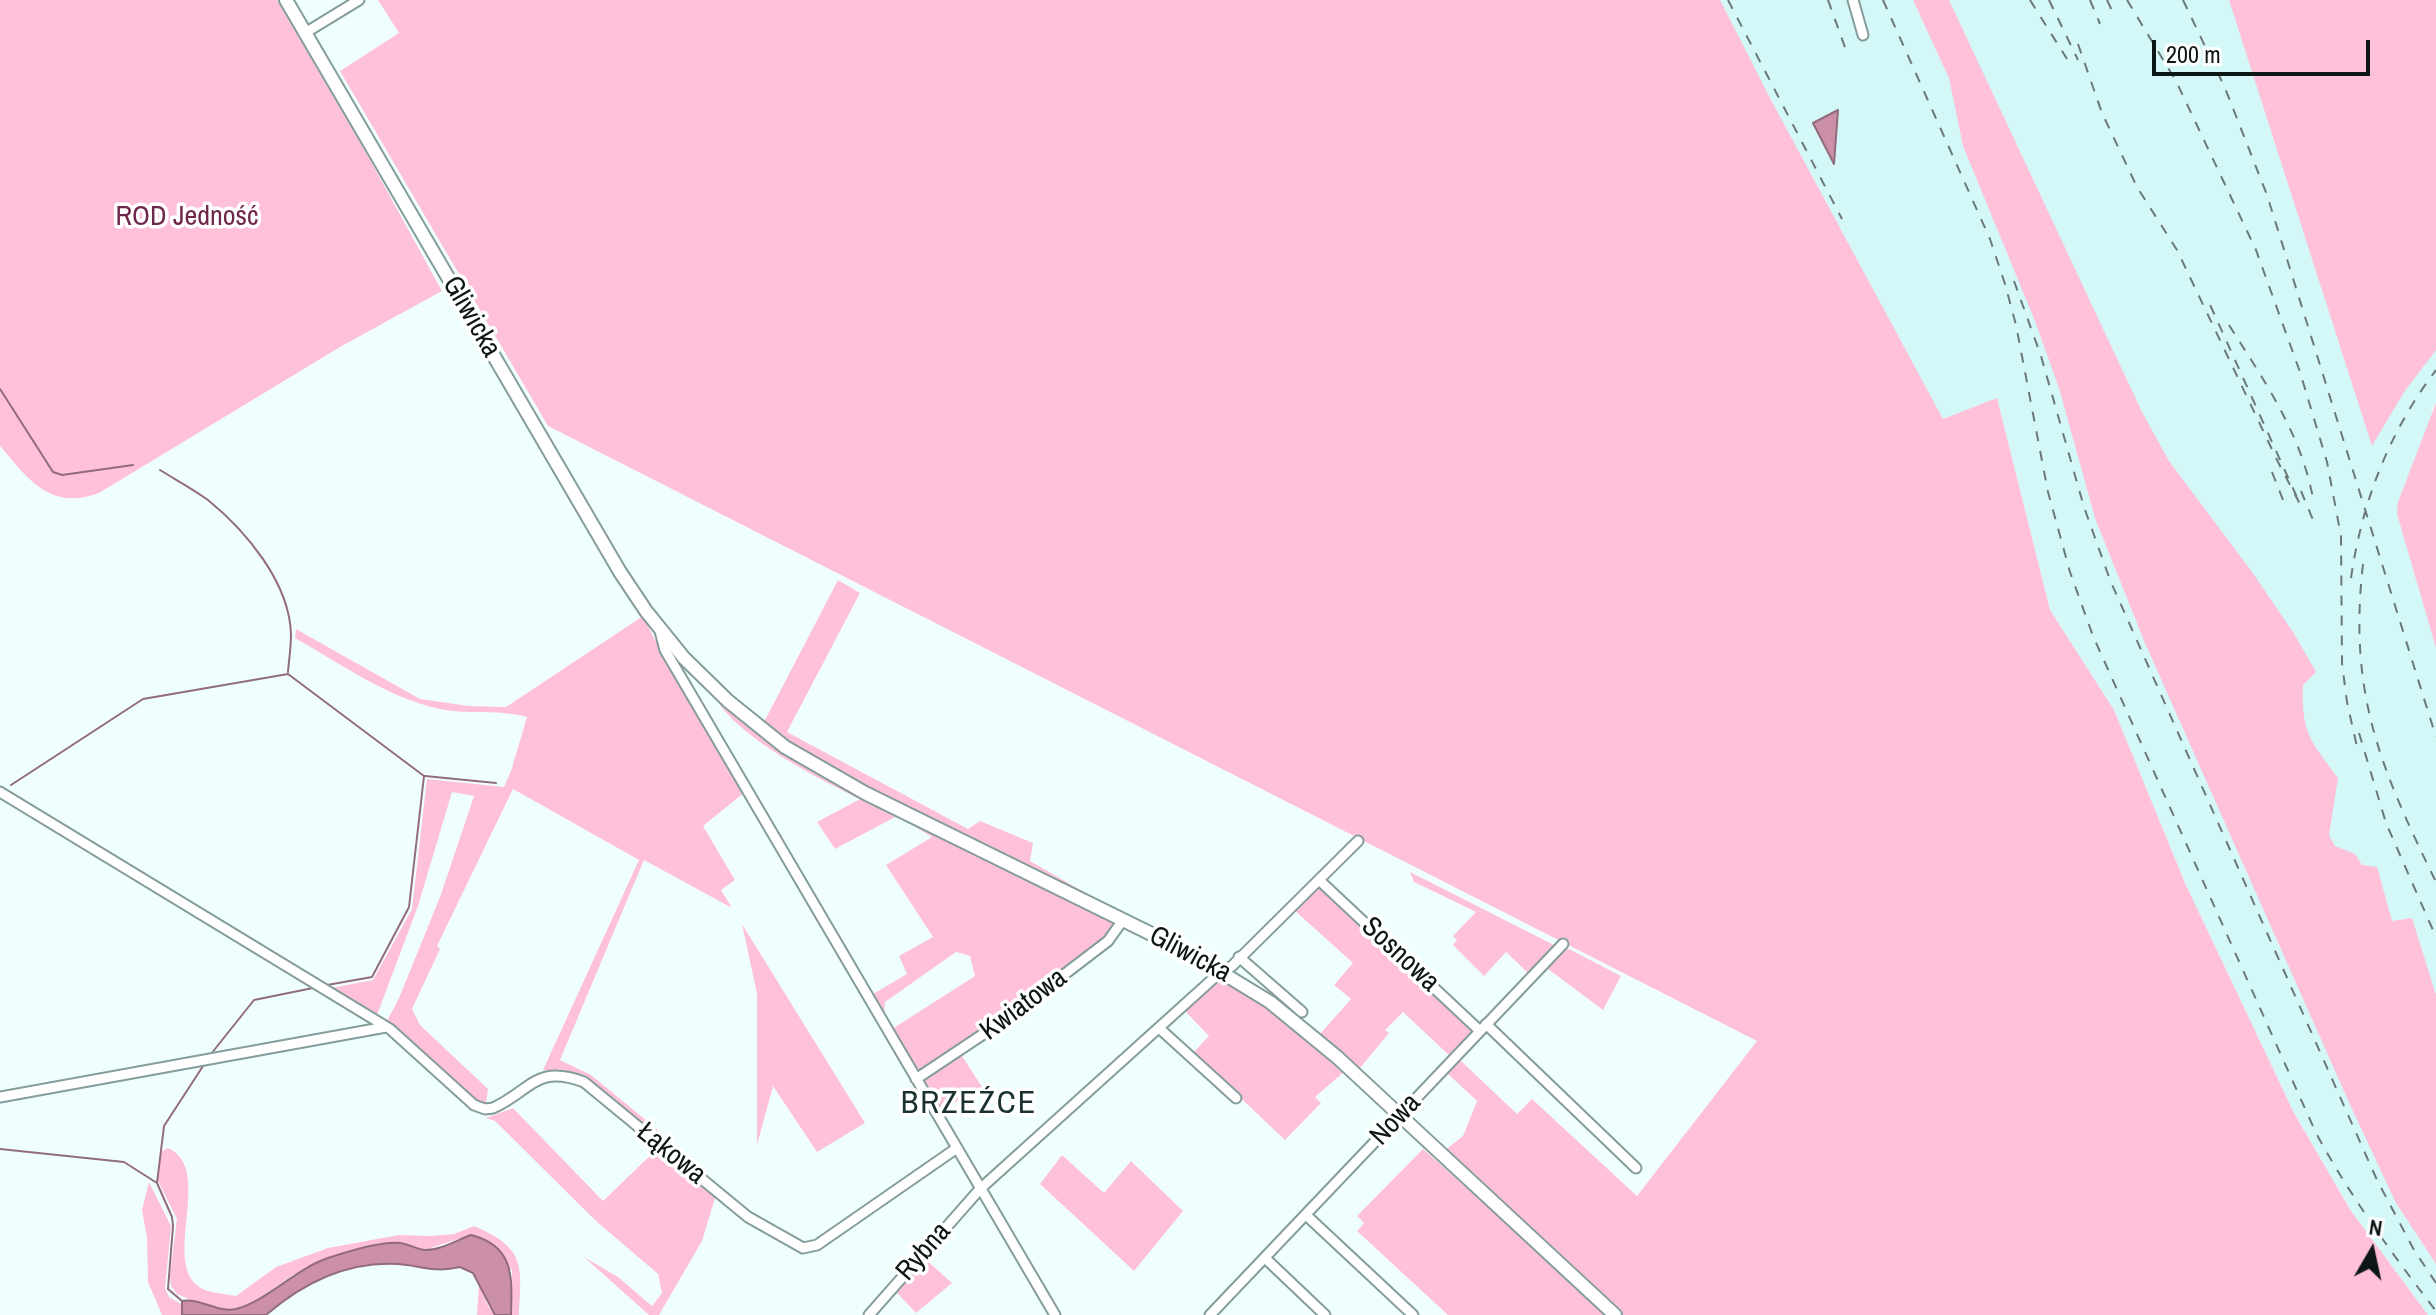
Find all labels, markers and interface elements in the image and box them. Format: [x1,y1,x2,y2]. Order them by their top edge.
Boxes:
scale bar [2156,24,2374,74]
text: 200 m [2166,38,2221,70]
park label: ROD Jedność [116,200,258,234]
street label: Gliwicka [434,270,508,364]
street label: Sosnowa [1354,911,1446,999]
street label: Gliwicka [1143,920,1237,990]
street label: Kwiatowa [974,962,1074,1048]
district label: BRZEŹCE [901,1085,1037,1123]
street label: Nowa [1364,1087,1428,1153]
street label: Łąkowa [630,1116,712,1192]
north arrow [2332,1211,2412,1291]
text: N [2367,1211,2385,1243]
street label: Rybna [890,1216,958,1288]

